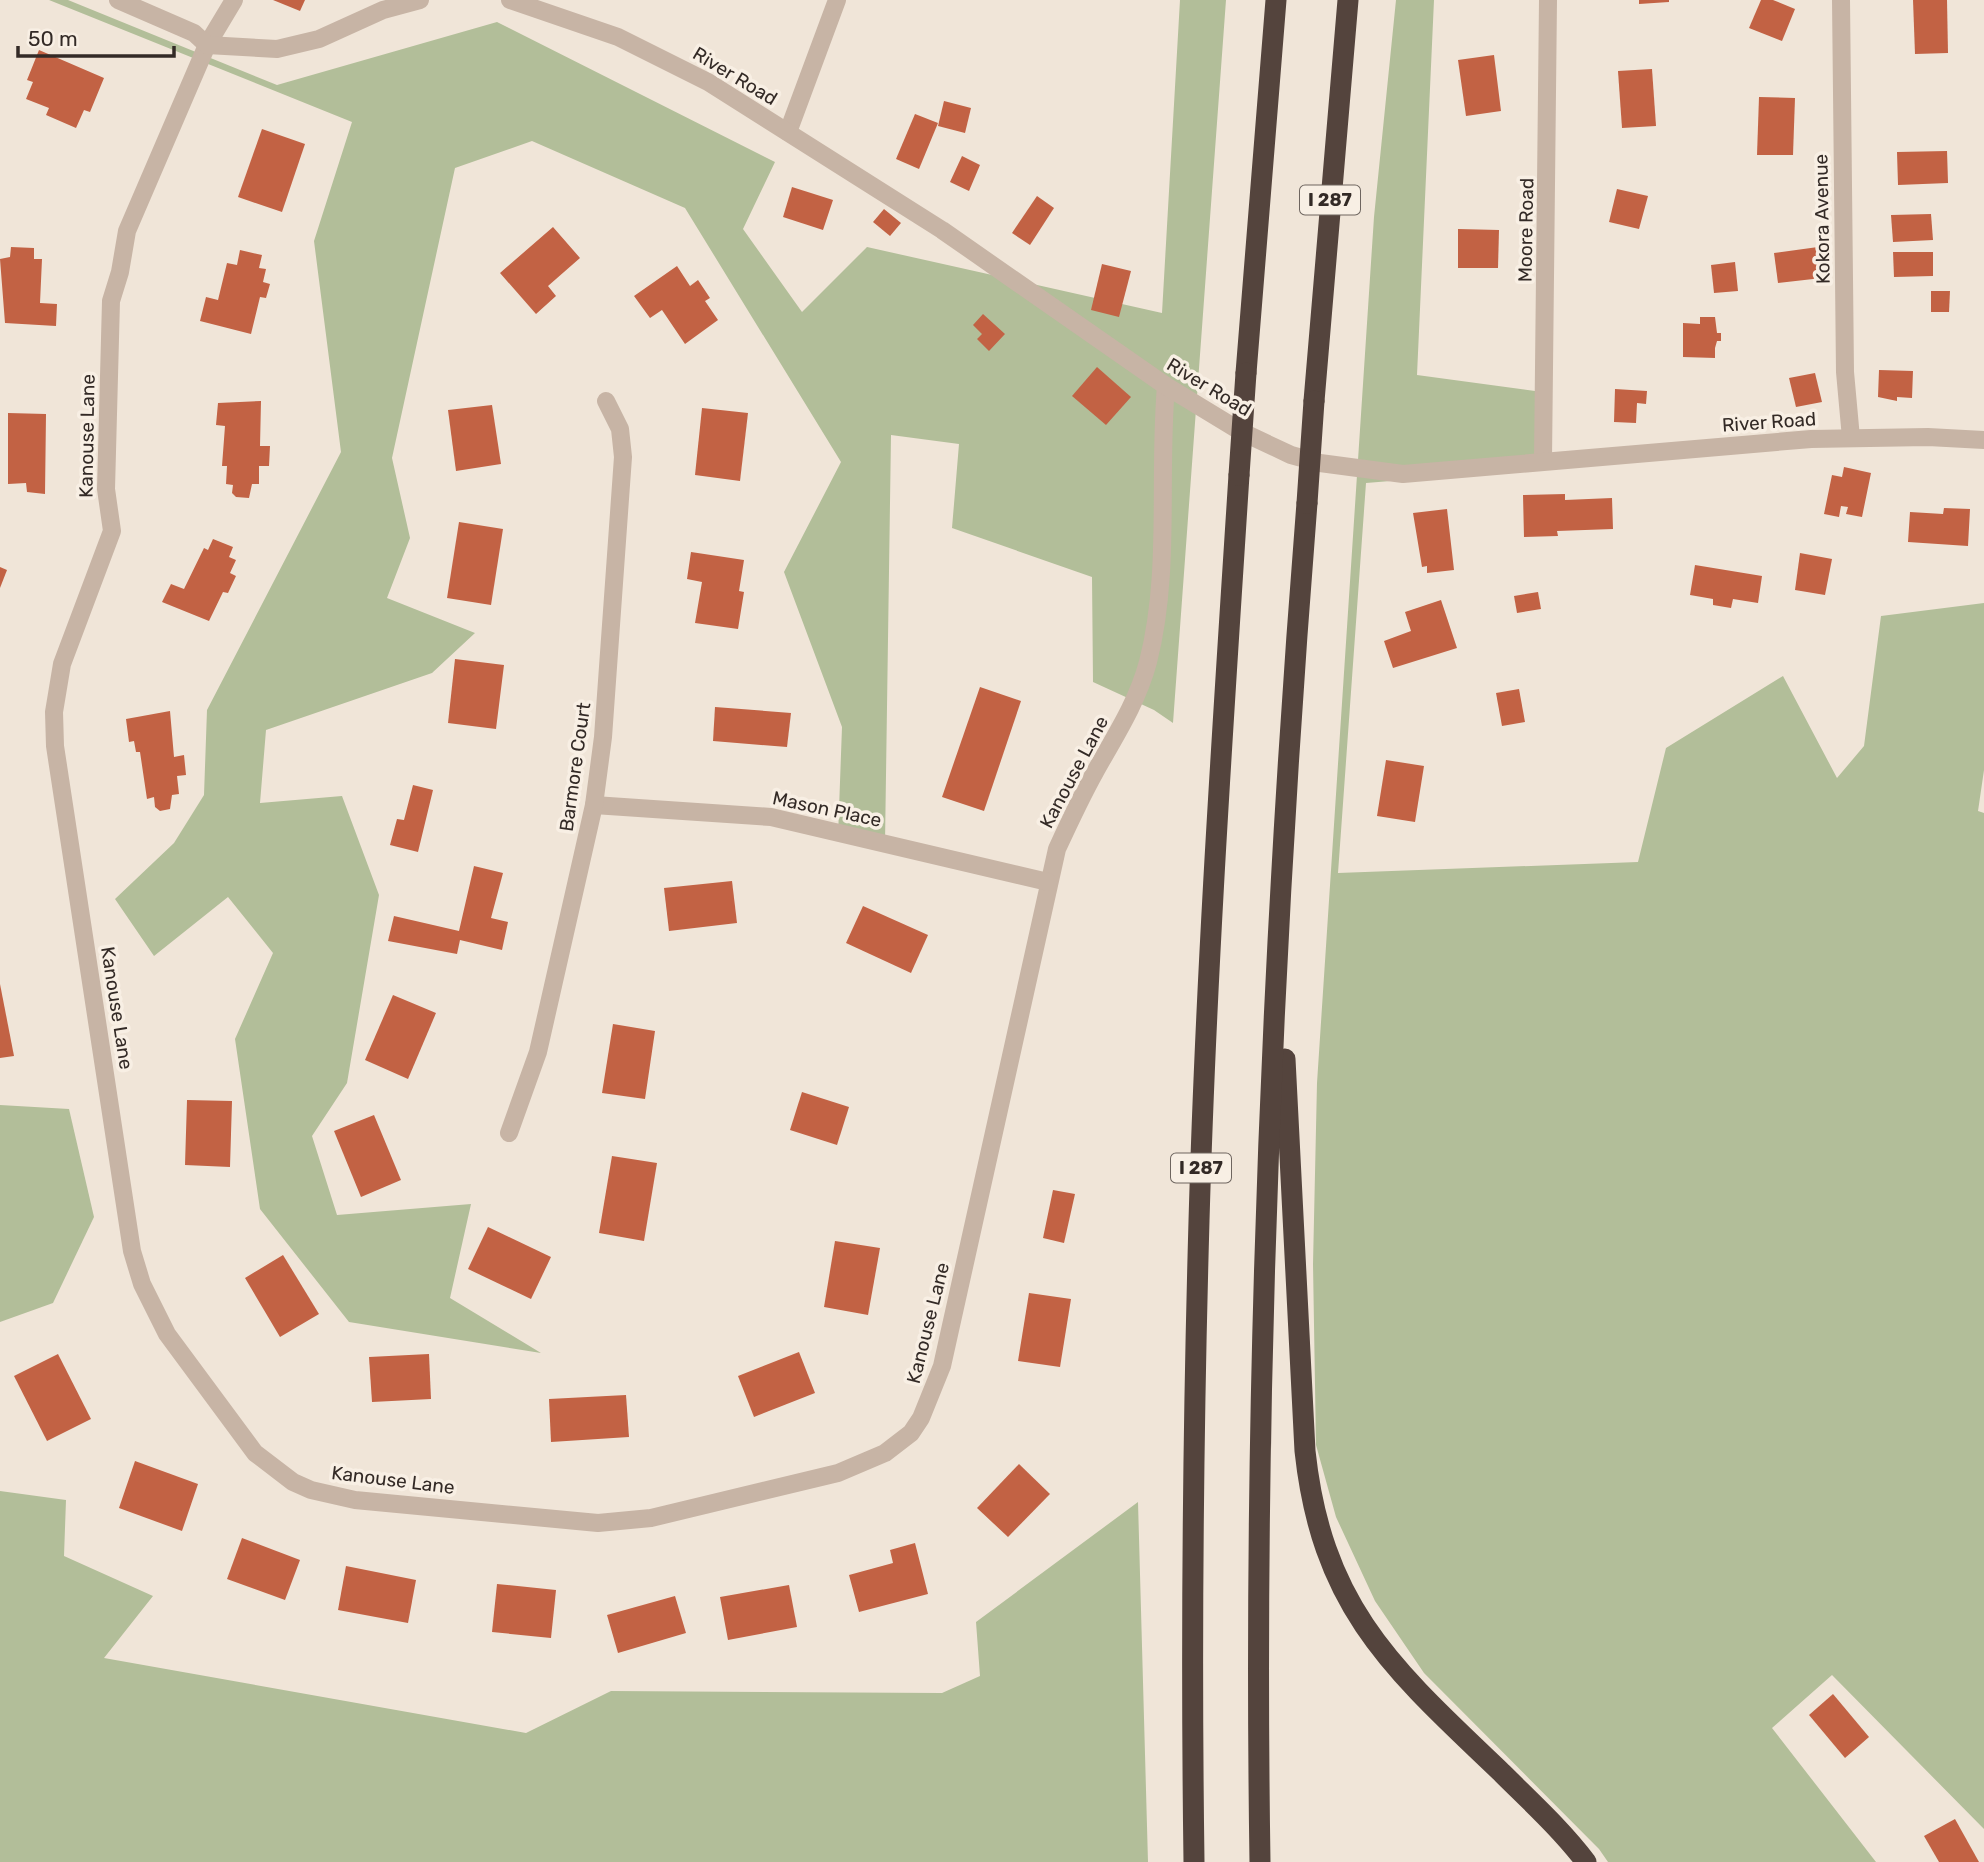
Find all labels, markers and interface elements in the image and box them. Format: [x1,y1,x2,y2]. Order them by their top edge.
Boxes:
scale bar [18,14,173,58]
text: 50 m [28,26,78,51]
street label: River Road [689,42,781,110]
street label: Kokora Avenue [1809,154,1835,284]
street label: Moore Road [1514,178,1538,282]
road number: I 287 [1300,186,1360,215]
street label: River Road [1163,353,1255,421]
street label: Kanouse Lane [74,374,100,498]
street label: River Road [1721,407,1817,437]
street label: Barmore Court [555,700,596,833]
street label: Kanouse Lane [1035,712,1113,832]
street label: Mason Place [770,786,884,832]
street label: Kanouse Lane [96,945,138,1071]
road number: I 287 [1171,1154,1231,1182]
street label: Kanouse Lane [902,1260,954,1386]
street label: Kanouse Lane [330,1461,456,1499]

